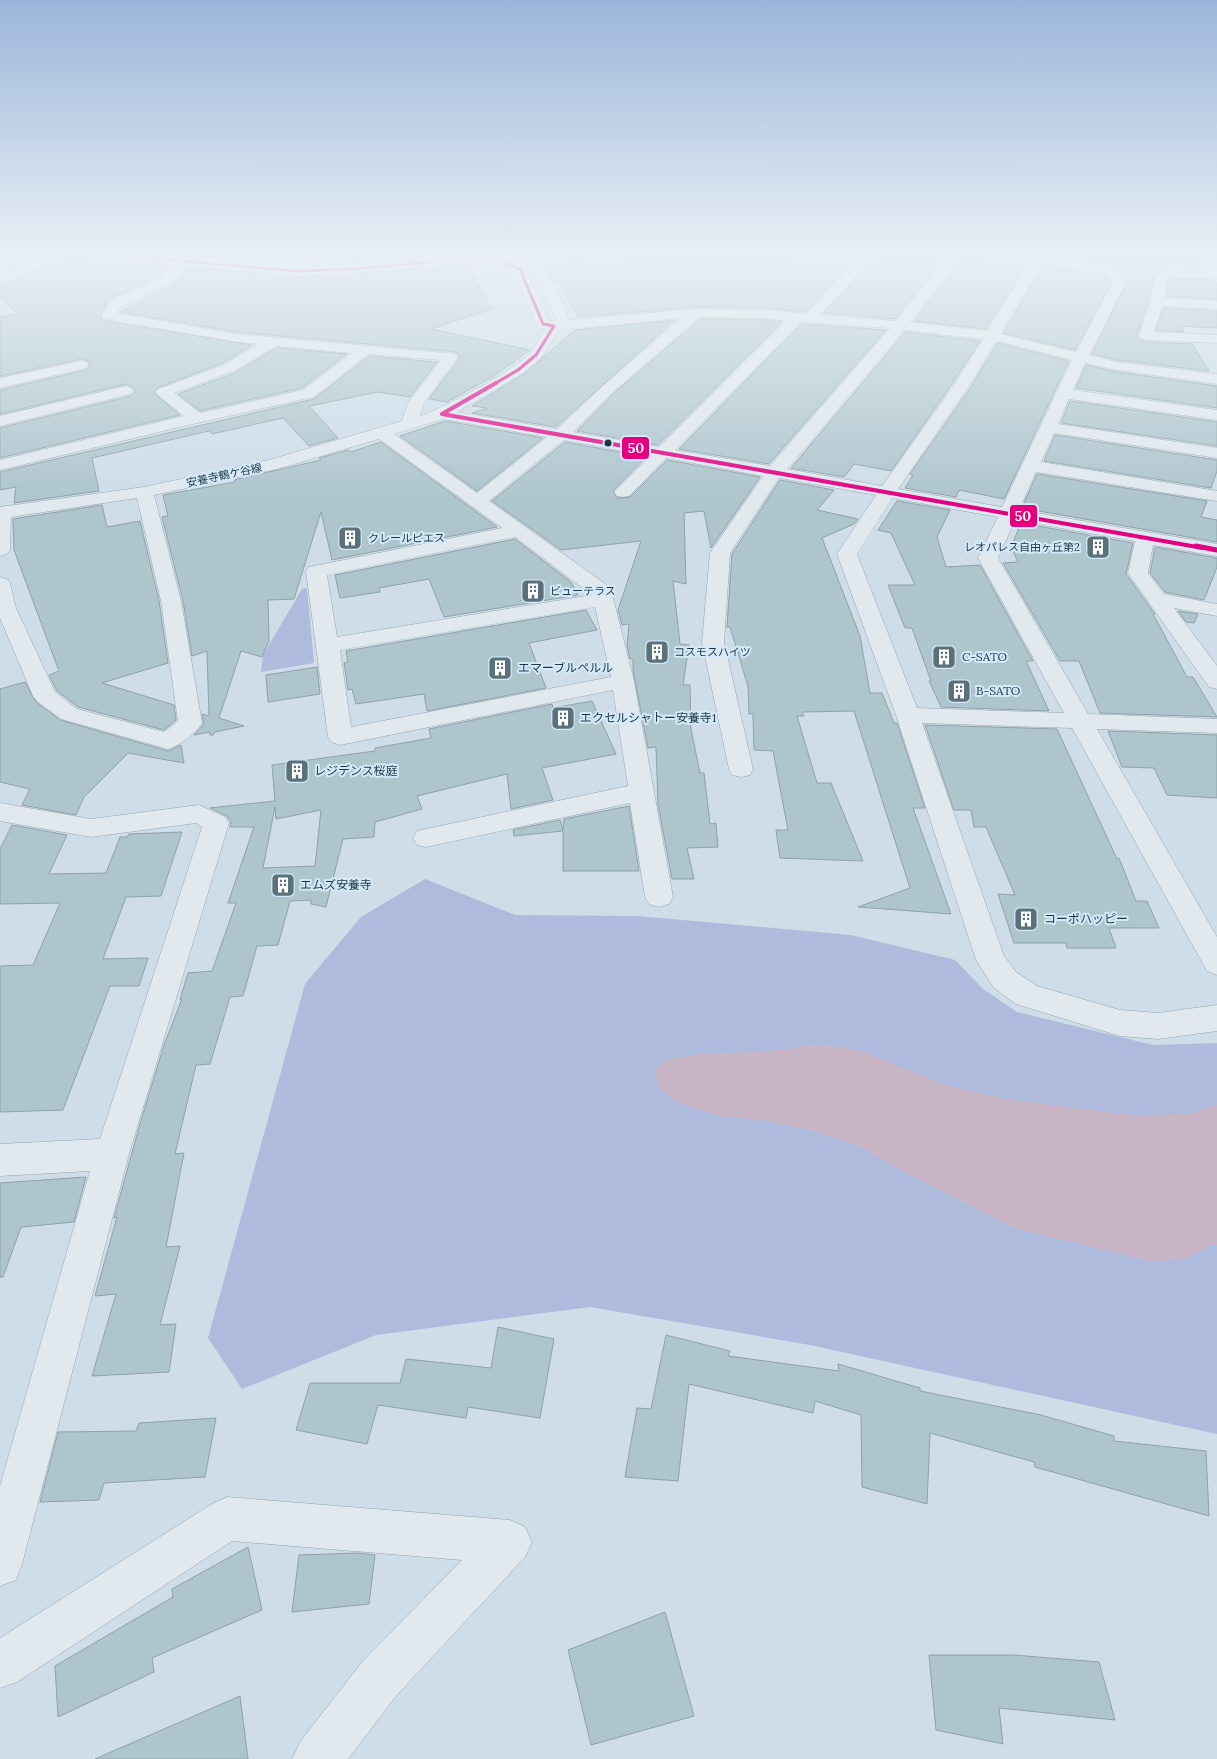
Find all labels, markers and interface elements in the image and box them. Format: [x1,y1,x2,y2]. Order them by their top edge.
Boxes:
line badge: 50 [621,436,650,460]
unlabelled marker [603,438,613,448]
text: 50 [628,439,644,457]
street label: 安養寺鶴ケ谷線 [185,460,263,490]
line badge: 50 [1009,504,1038,528]
text: 50 [1015,507,1031,525]
building icon: クレールピエス [337,525,363,551]
place label: クレールピエス [368,531,445,545]
building icon: レオパレス自由ヶ丘第2 [1085,534,1111,560]
place label: レオパレス自由ヶ丘第2 [964,540,1080,554]
building icon: ビューテラス [520,578,546,604]
place label: ビューテラス [550,584,616,598]
building icon: コスモスハイツ [644,639,670,665]
building icon: C-SATO [931,644,957,670]
place label: コスモスハイツ [674,645,751,659]
place label: C-SATO [962,649,1007,664]
building icon: エマーブルペルル [487,655,513,681]
place label: エマーブルペルル [518,660,613,675]
building icon: B-SATO [946,678,972,704]
place label: B-SATO [976,683,1020,698]
building icon: エクセルシャトー安養寺1 [550,705,576,731]
place label: エクセルシャトー安養寺1 [580,710,716,725]
building icon: レジデンス桜庭 [284,758,310,784]
place label: レジデンス桜庭 [314,763,398,778]
building icon: エムズ安養寺 [270,872,296,898]
place label: エムズ安養寺 [300,877,372,892]
building icon: コーポハッピー [1013,906,1039,932]
place label: コーポハッピー [1044,911,1128,926]

